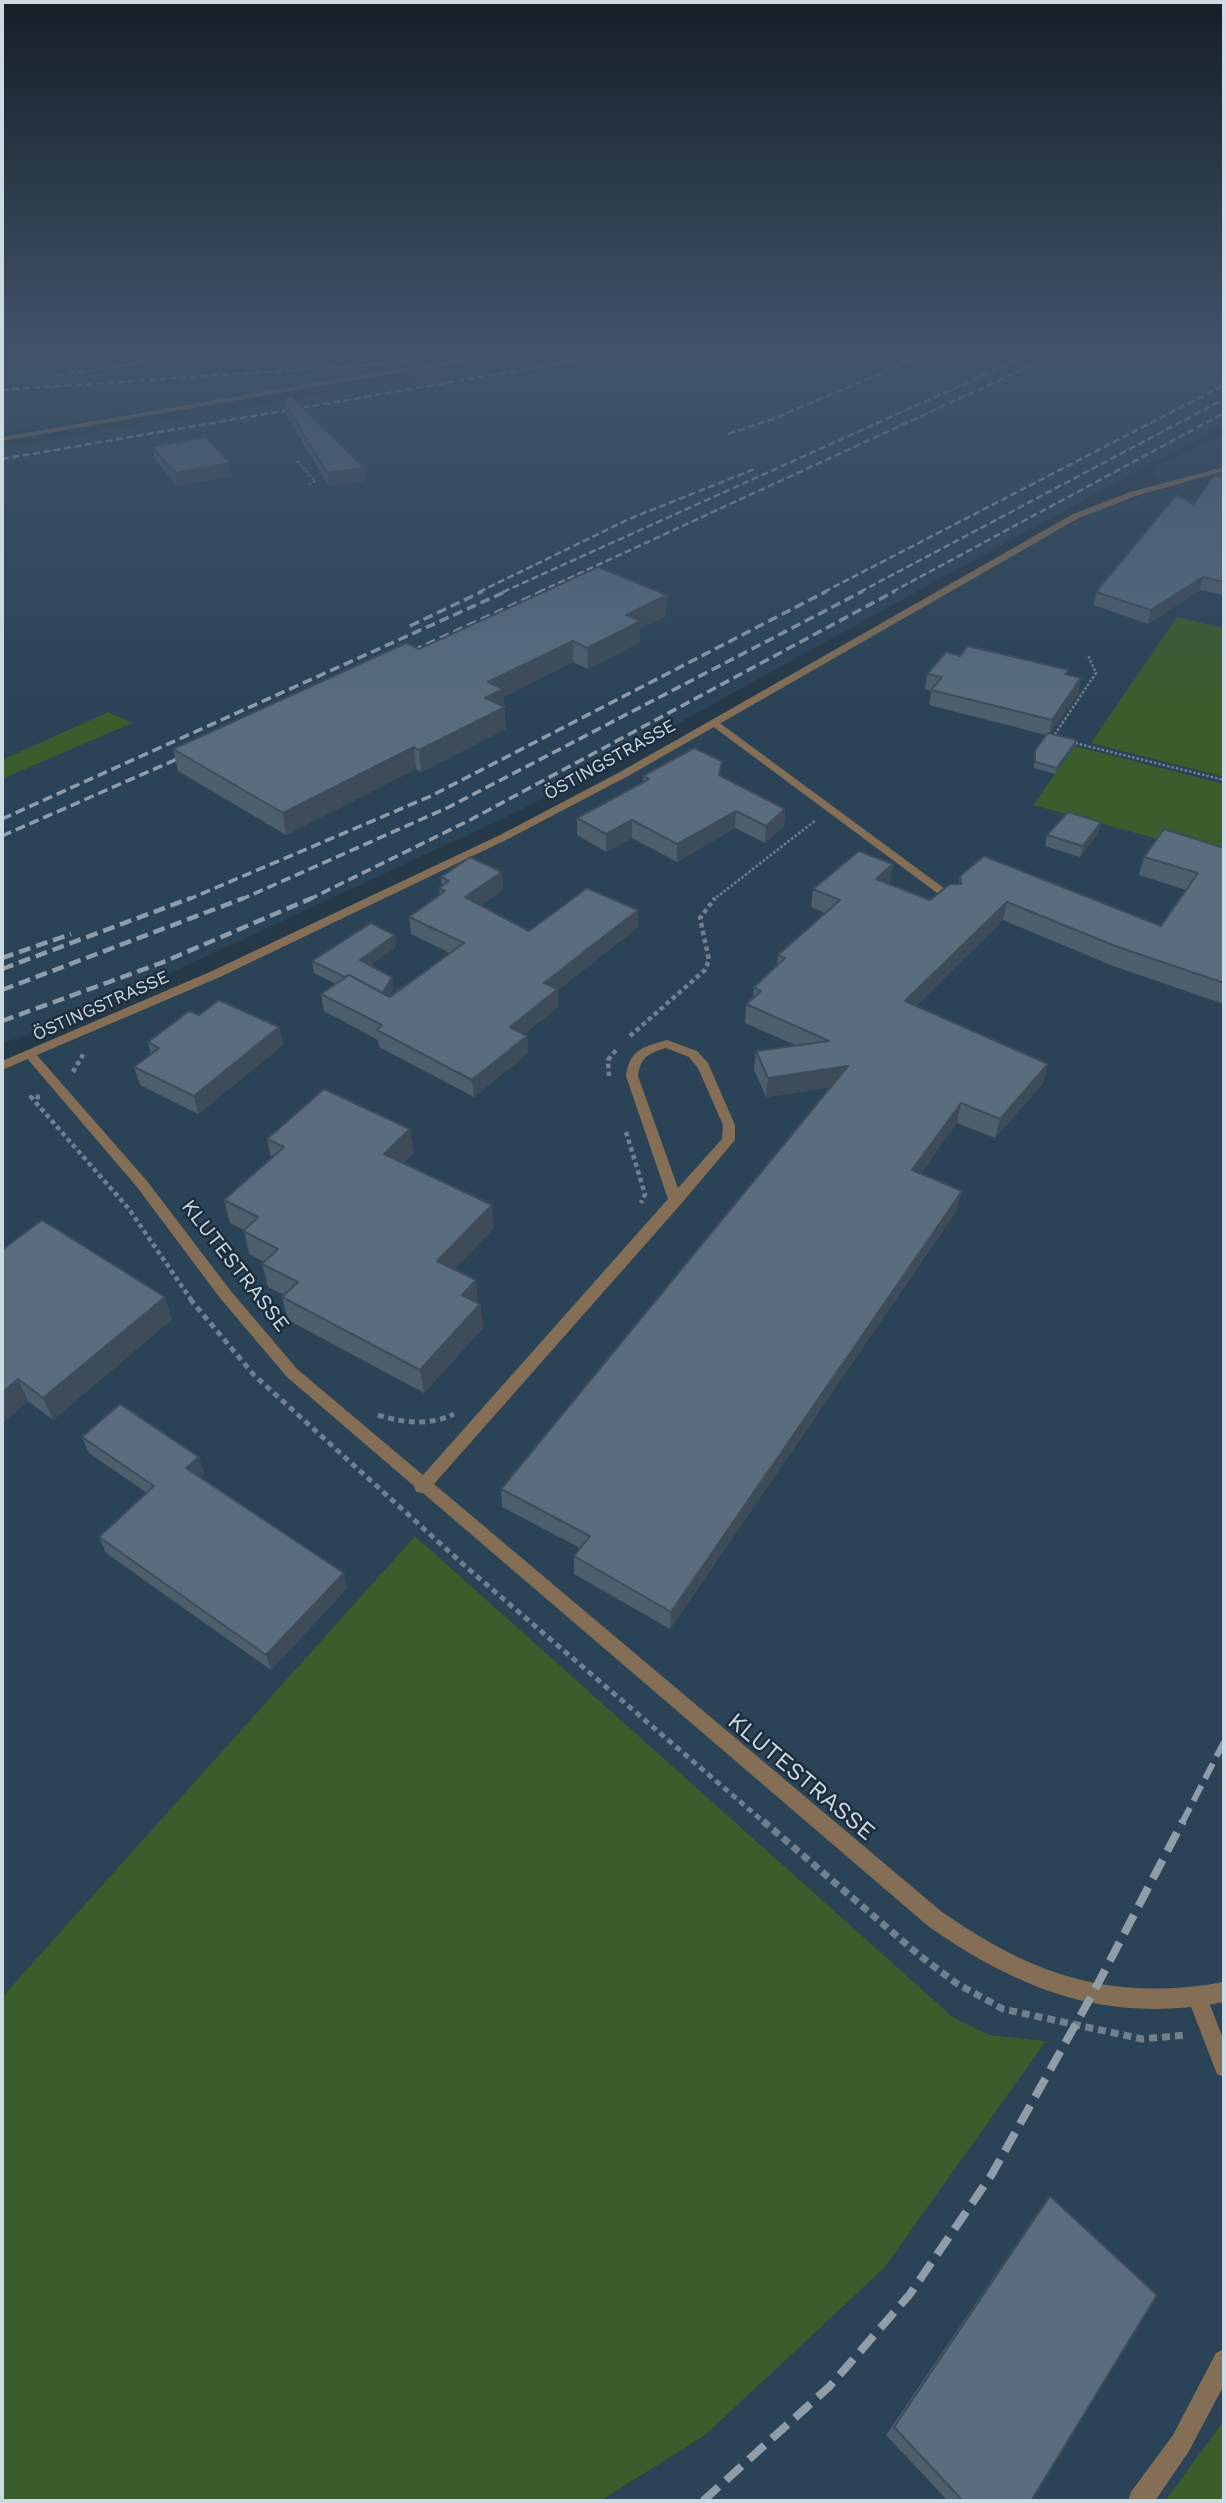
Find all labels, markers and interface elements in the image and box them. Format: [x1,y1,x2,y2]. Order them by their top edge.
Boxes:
street label: ÖSTINGSTRASSE [540,715,680,805]
street label: ÖSTINGSTRASSE [29,966,173,1046]
street label: KLUTESTRASSE [176,1195,294,1337]
street label: KLUTESTRASSE [722,1707,880,1847]

